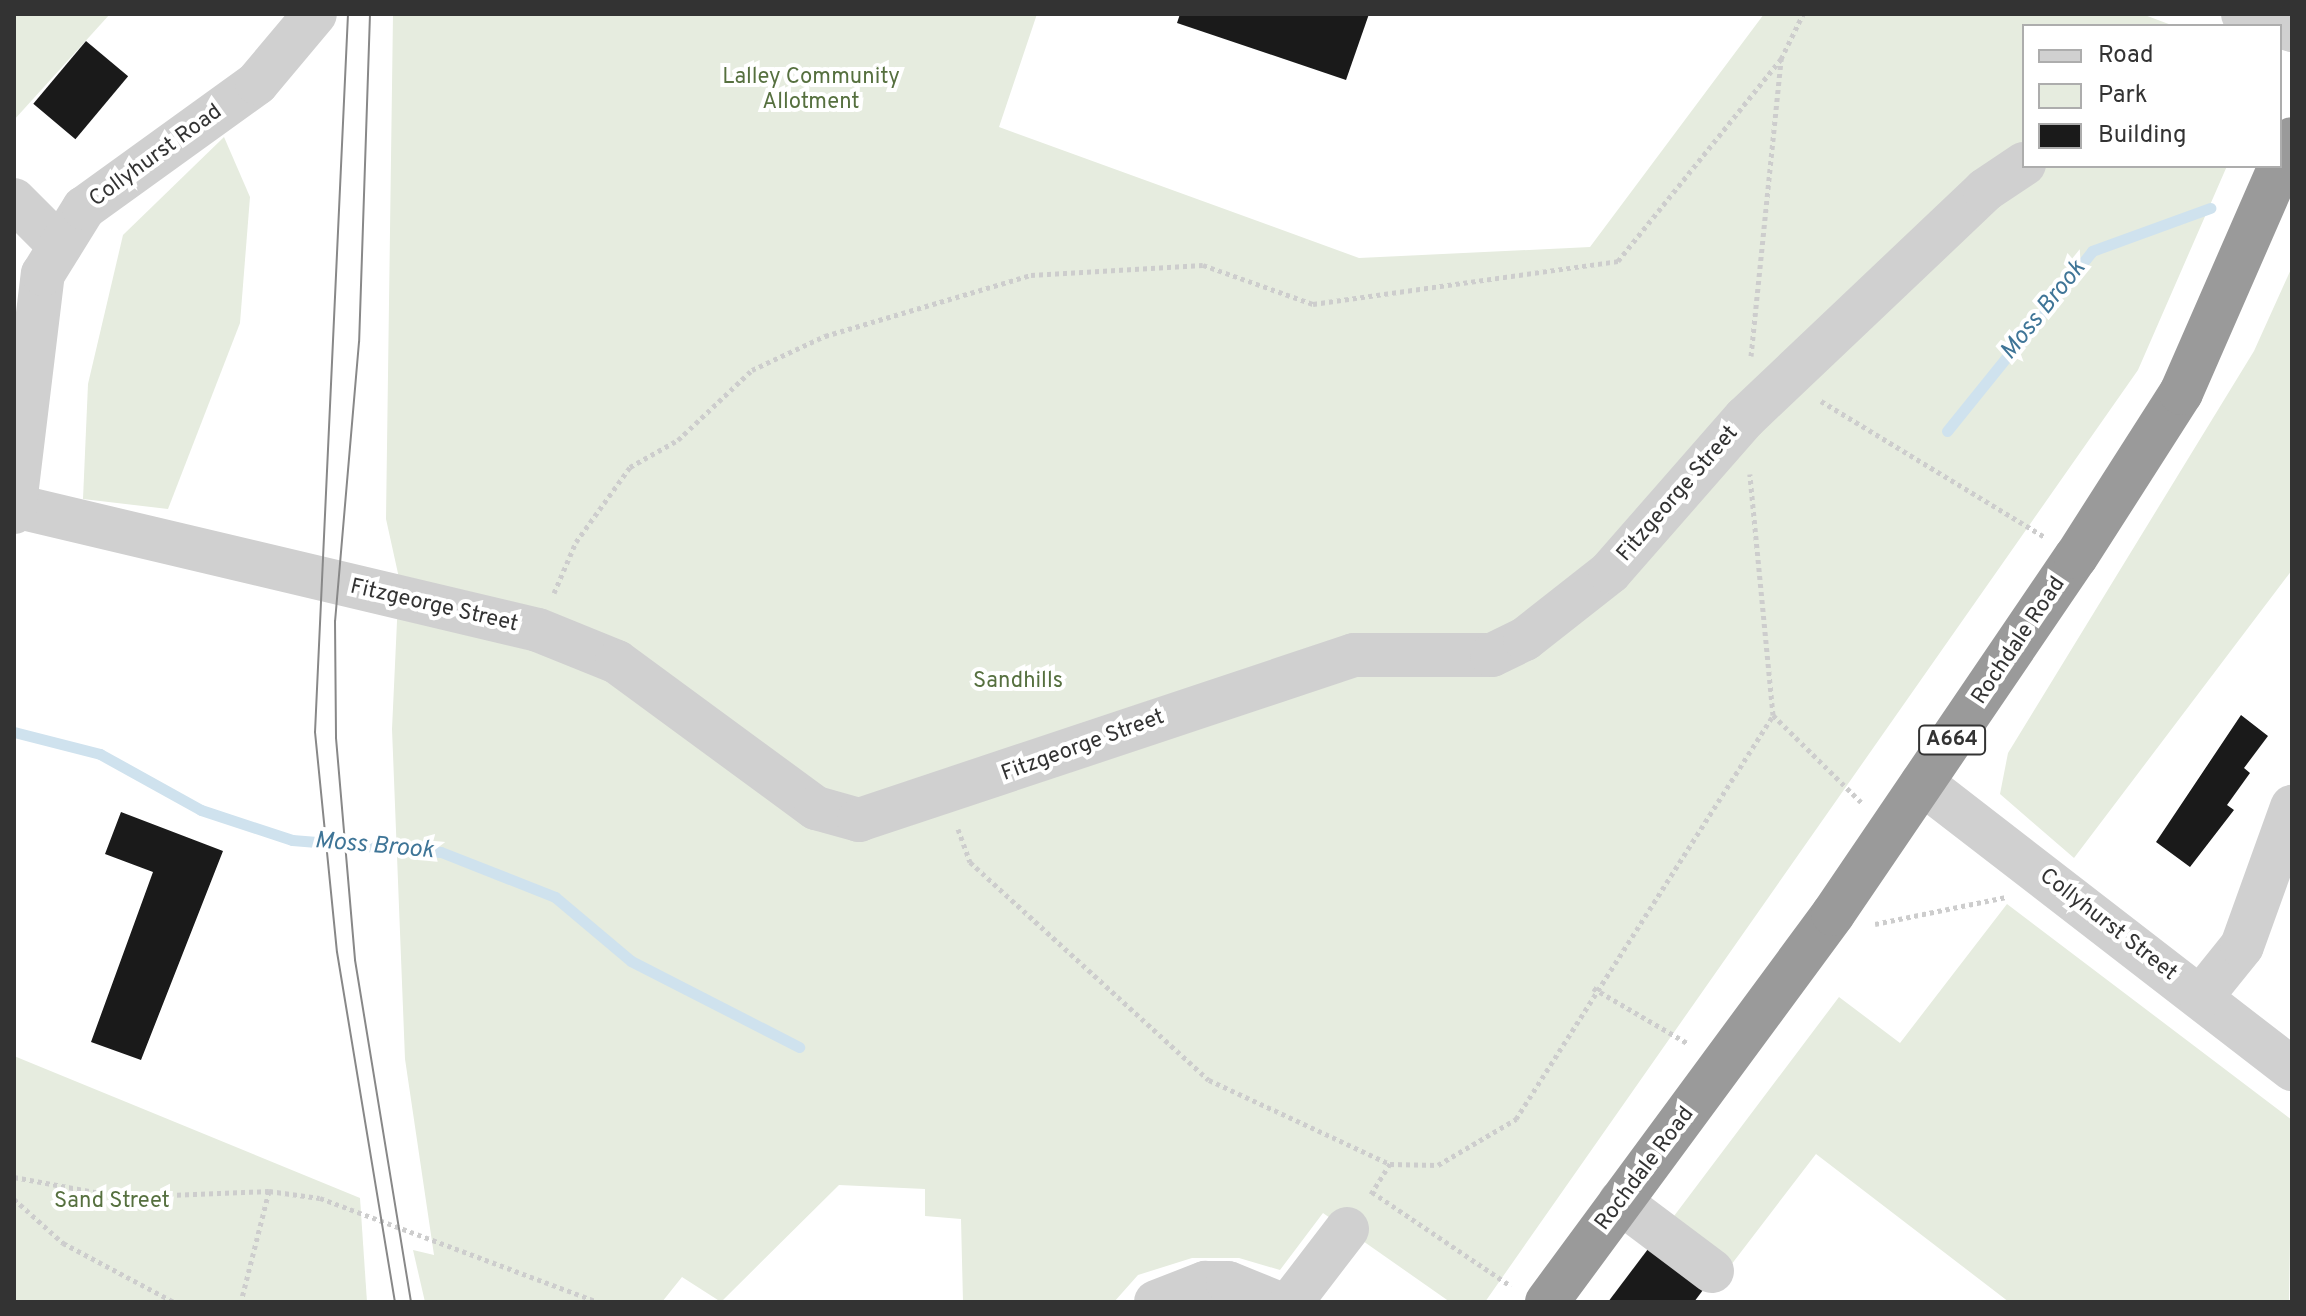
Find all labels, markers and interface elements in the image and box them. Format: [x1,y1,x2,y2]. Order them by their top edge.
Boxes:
legend [2022,24,2282,168]
text: Road [2098,41,2154,71]
park label: Lalley Community Allotment [722,64,900,116]
text: Park [2098,81,2148,111]
street label: Collyhurst Road [85,99,227,213]
text: Building [2098,121,2187,151]
water label: Moss Brook [1995,256,2093,366]
street label: Fitzgeorge Street [1612,421,1744,567]
street label: Rochdale Road [1967,572,2071,710]
street label: Fitzgeorge Street [347,574,521,638]
park label: Sandhills [973,669,1063,695]
street label: Fitzgeorge Street [998,704,1168,788]
road number: A664 [1918,724,1986,756]
water label: Moss Brook [313,827,435,867]
street label: Collyhurst Street [2034,863,2182,987]
street label: Rochdale Road [1590,1102,1700,1236]
park label: Sand Street [54,1189,170,1215]

